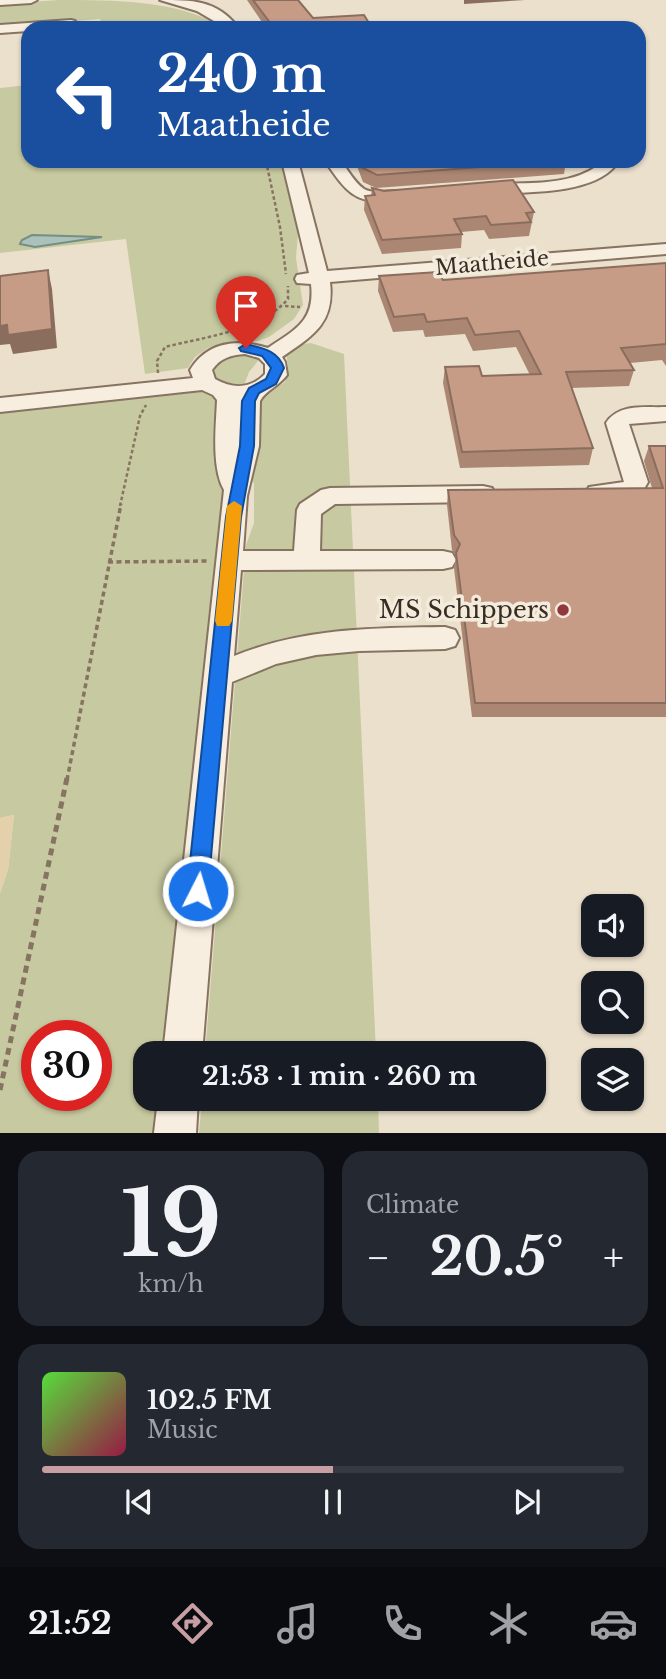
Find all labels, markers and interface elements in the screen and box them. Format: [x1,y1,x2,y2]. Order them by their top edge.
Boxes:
text: 240 m [157,44,326,105]
icon: left [42,49,133,140]
text: Maatheide [157,105,331,145]
street label: Maatheide [434,245,550,281]
pin [216,276,276,348]
icon: arrive [227,287,265,325]
place label: MS Schippers [379,595,549,624]
marker: MS Schippers [555,602,571,618]
position arrow [161,854,235,928]
map controls [581,894,644,1111]
button: sound [581,894,644,957]
button: search [581,971,644,1034]
speed limit sign: 30 [21,1020,112,1111]
button: layers [581,1048,644,1111]
text: 21:53 · 1 min · 260 m [202,1060,477,1092]
text: 19 [120,1168,222,1281]
text: Climate [366,1191,459,1219]
text: 20.5° [430,1225,564,1289]
text: − [366,1234,390,1281]
text: + [603,1234,624,1281]
text: km/h [138,1270,204,1298]
text: 102.5 FM [147,1384,272,1416]
text: Music [147,1416,218,1444]
icon: previous [120,1483,158,1521]
icon: pause [314,1483,352,1521]
icon: next [508,1483,546,1521]
icon: directions [168,1599,217,1648]
icon: music [273,1599,322,1648]
icon: phone [378,1599,427,1648]
icon: climate [484,1599,533,1648]
icon: car [589,1599,638,1648]
text: 21:52 [28,1603,112,1643]

